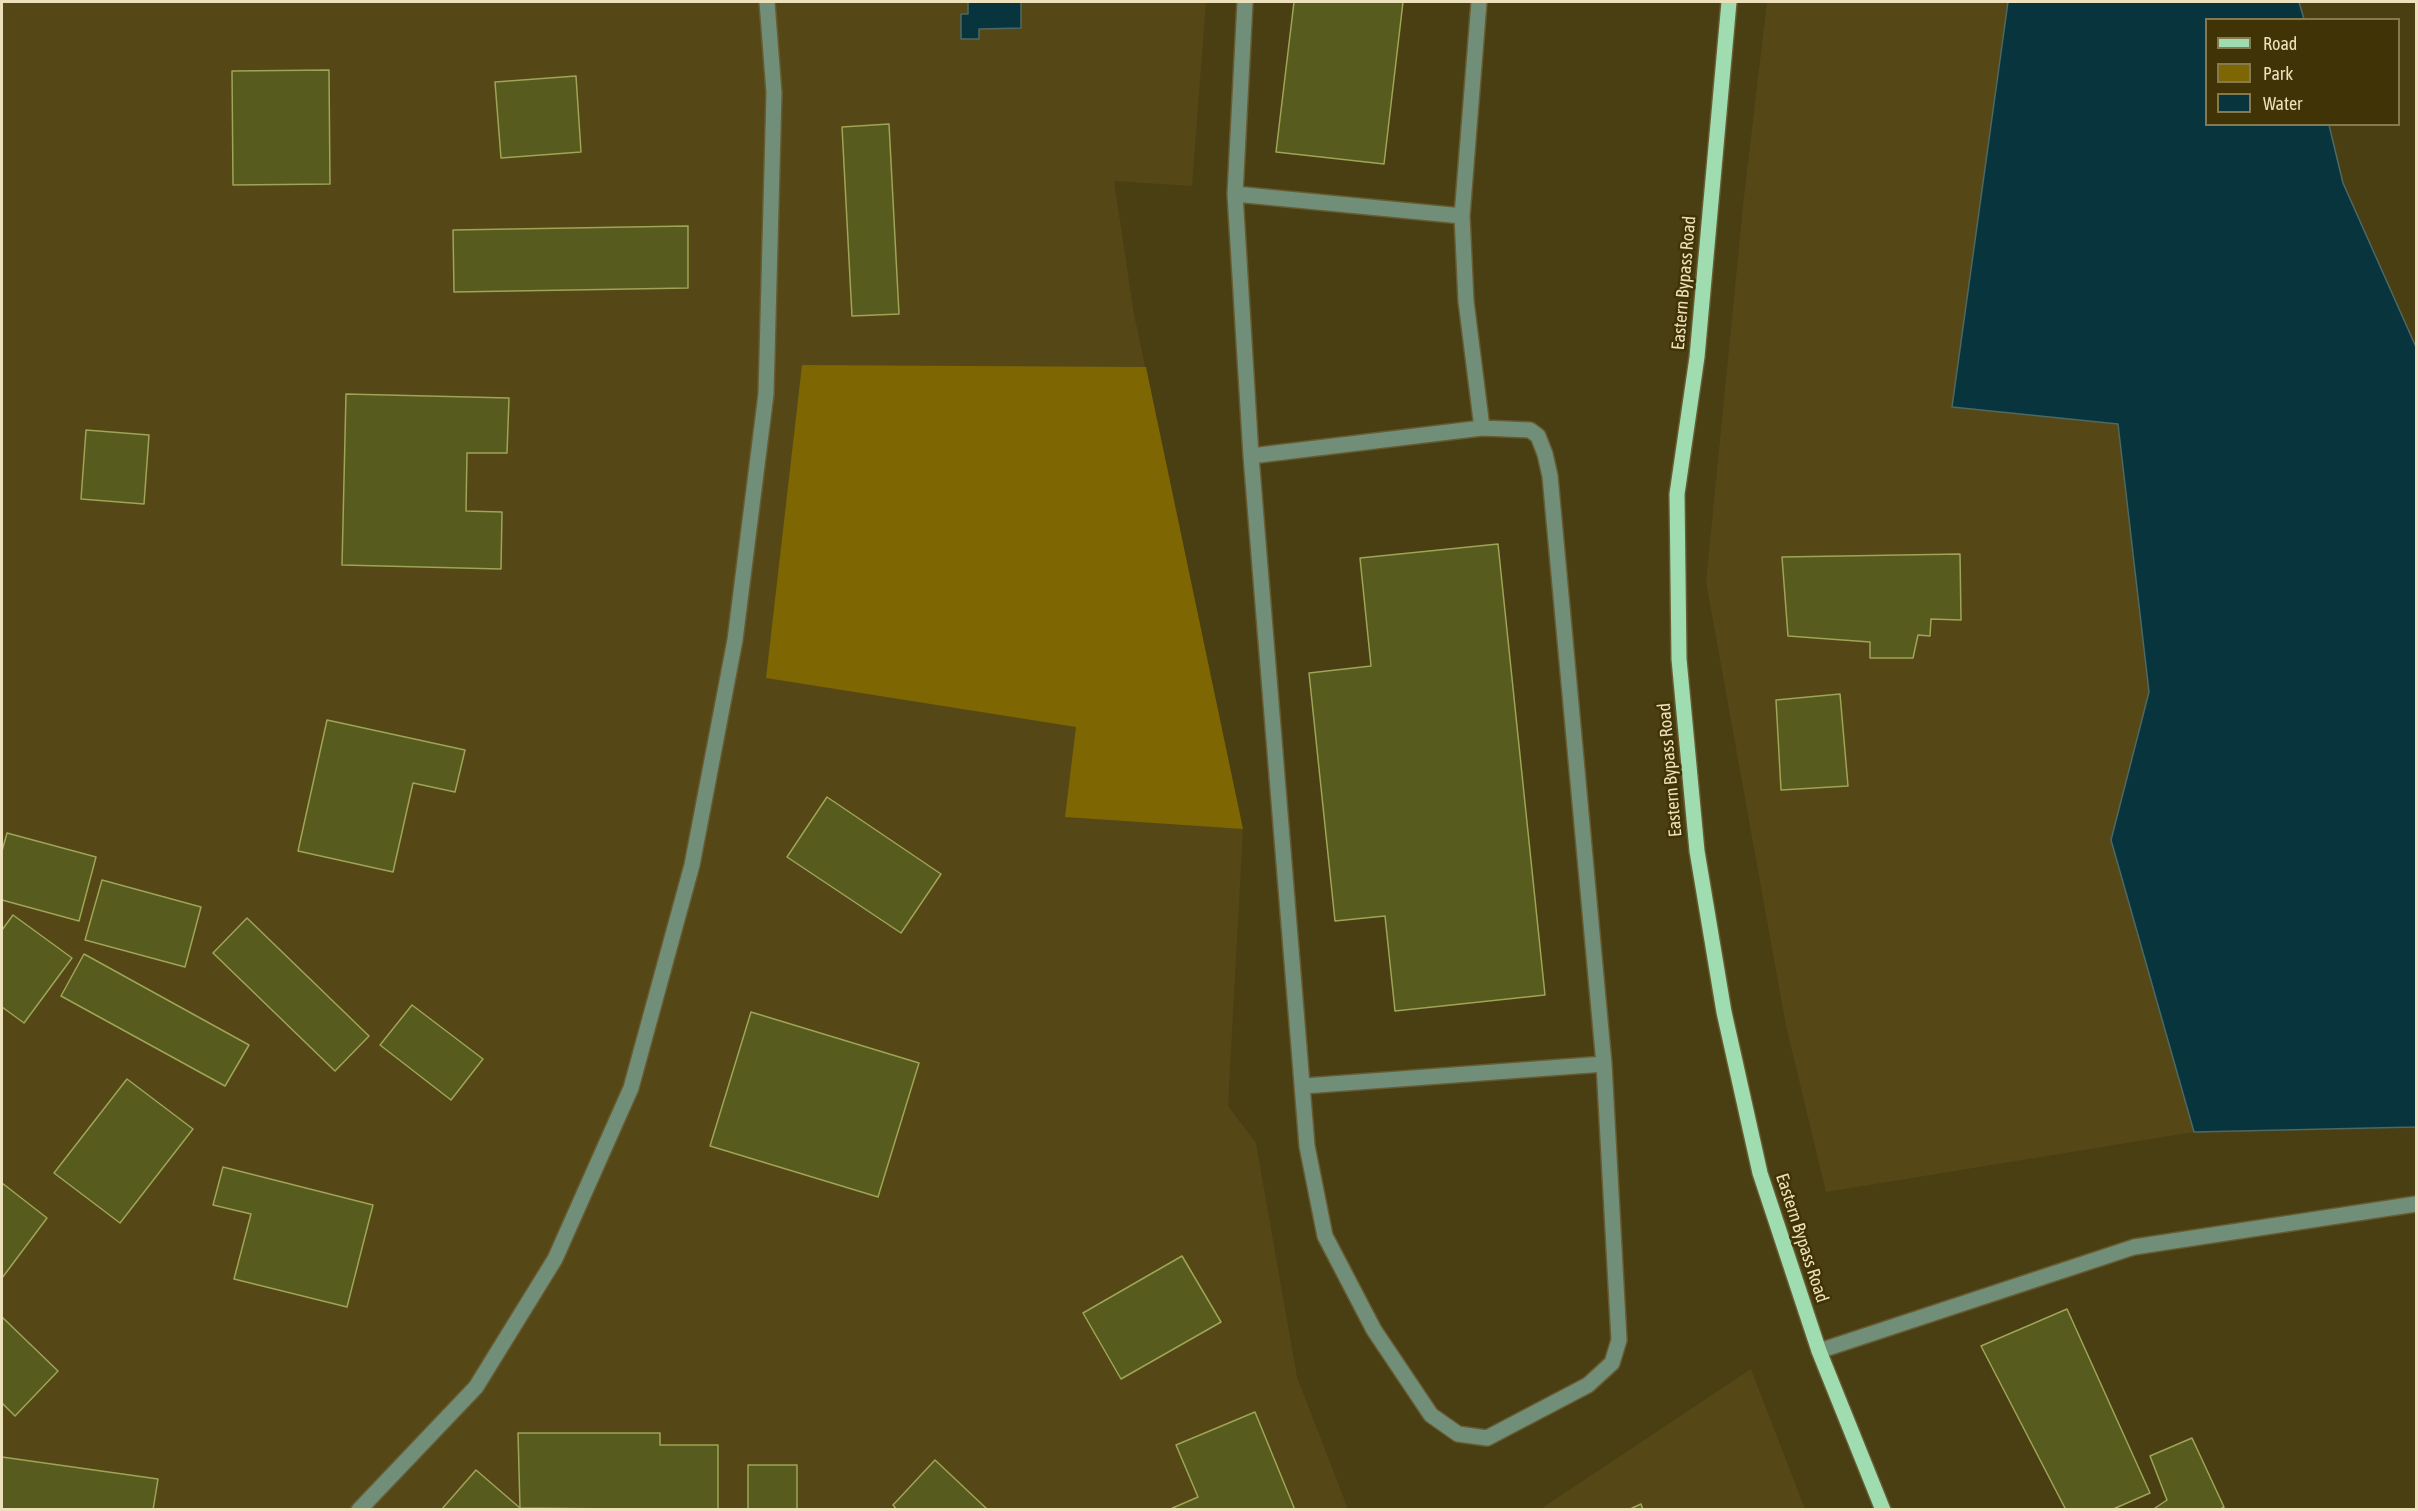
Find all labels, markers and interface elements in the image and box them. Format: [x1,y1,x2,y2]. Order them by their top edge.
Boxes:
legend [2205,18,2400,126]
text: Road [2263,33,2297,54]
text: Park [2263,63,2293,84]
text: Water [2263,93,2302,114]
street label: Eastern Bypass Road [1667,215,1701,351]
street label: Eastern Bypass Road [1653,702,1687,838]
street label: Eastern Bypass Road [1771,1171,1833,1305]

